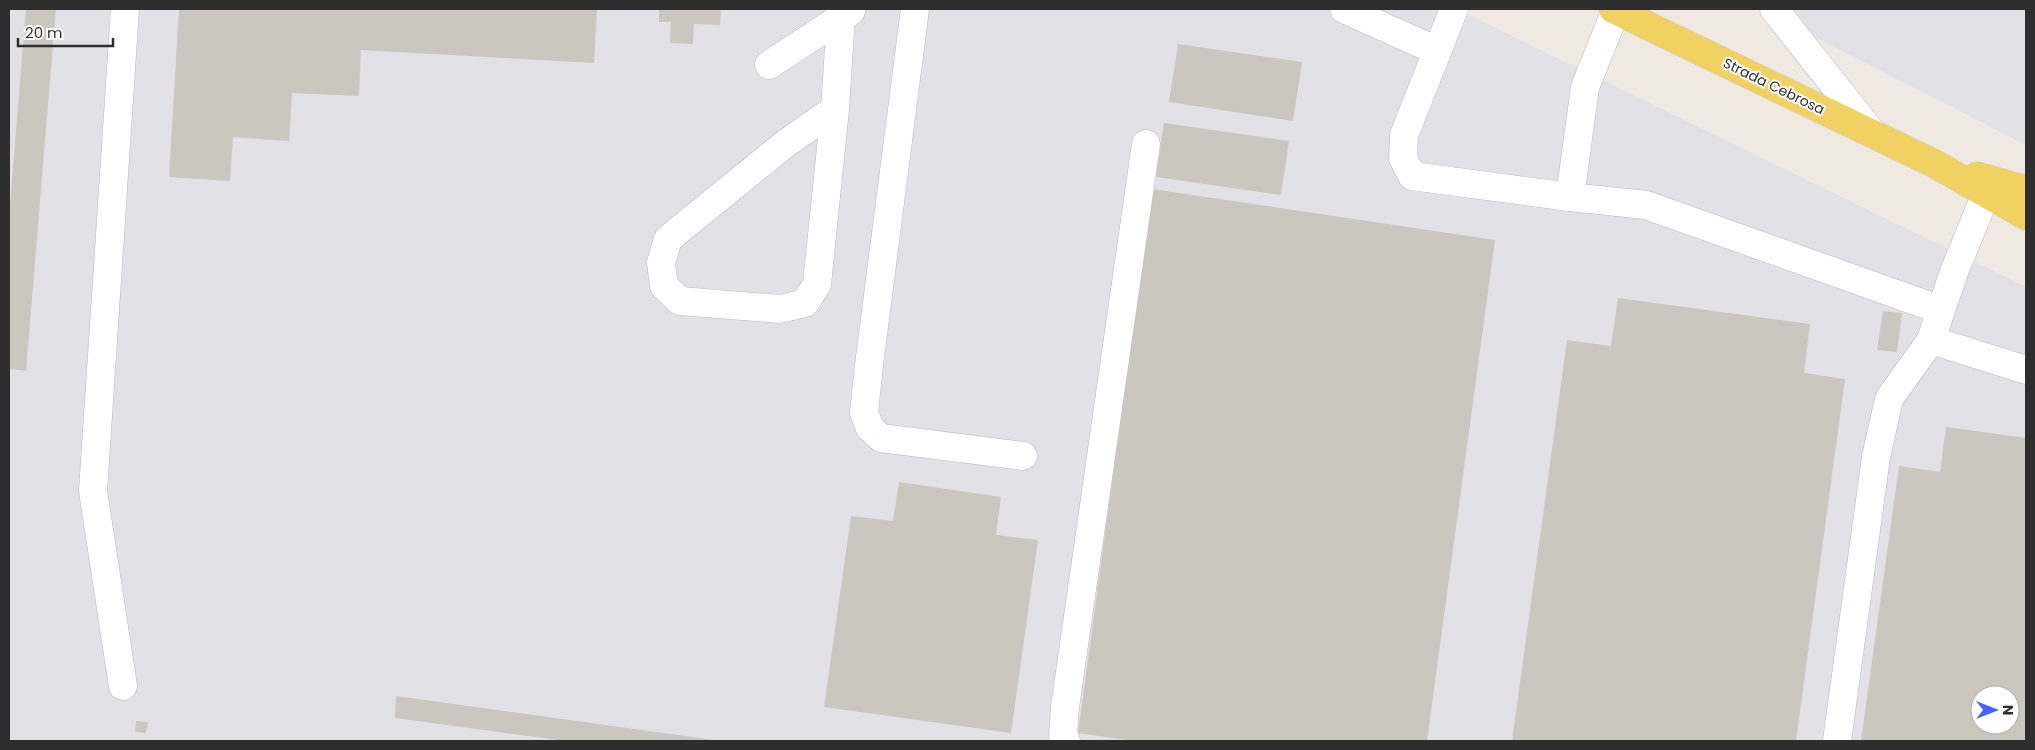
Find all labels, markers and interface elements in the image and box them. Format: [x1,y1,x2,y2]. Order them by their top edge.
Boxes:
scale bar [18,15,112,47]
text: 20 m [25,22,63,43]
street label: Strada Cebrosa [1720,53,1828,119]
north arrow [1970,685,2020,735]
text: N [1998,705,2018,715]

